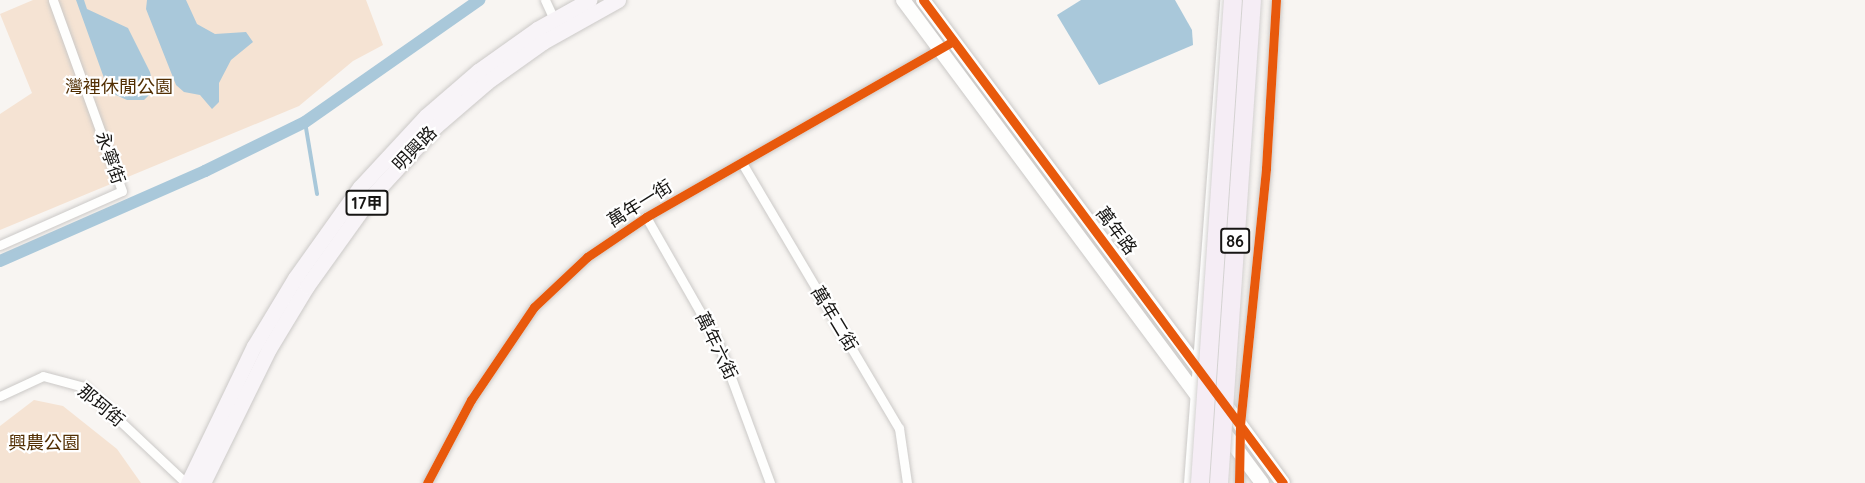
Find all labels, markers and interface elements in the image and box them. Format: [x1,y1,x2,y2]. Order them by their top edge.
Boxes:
park label: 灣裡休閒公園 [65,76,173,98]
street label: 明興路 [388,122,442,176]
street label: 永寧街 [91,129,129,187]
street label: 萬年一街 [604,176,676,232]
road number: 17甲 [344,190,389,216]
street label: 萬年路 [1091,203,1141,259]
road number: 86 [1220,228,1250,254]
street label: 萬年二街 [806,283,862,355]
street label: 萬年六街 [691,309,741,383]
street label: 那珂街 [73,380,129,432]
park label: 興農公園 [8,432,80,454]

